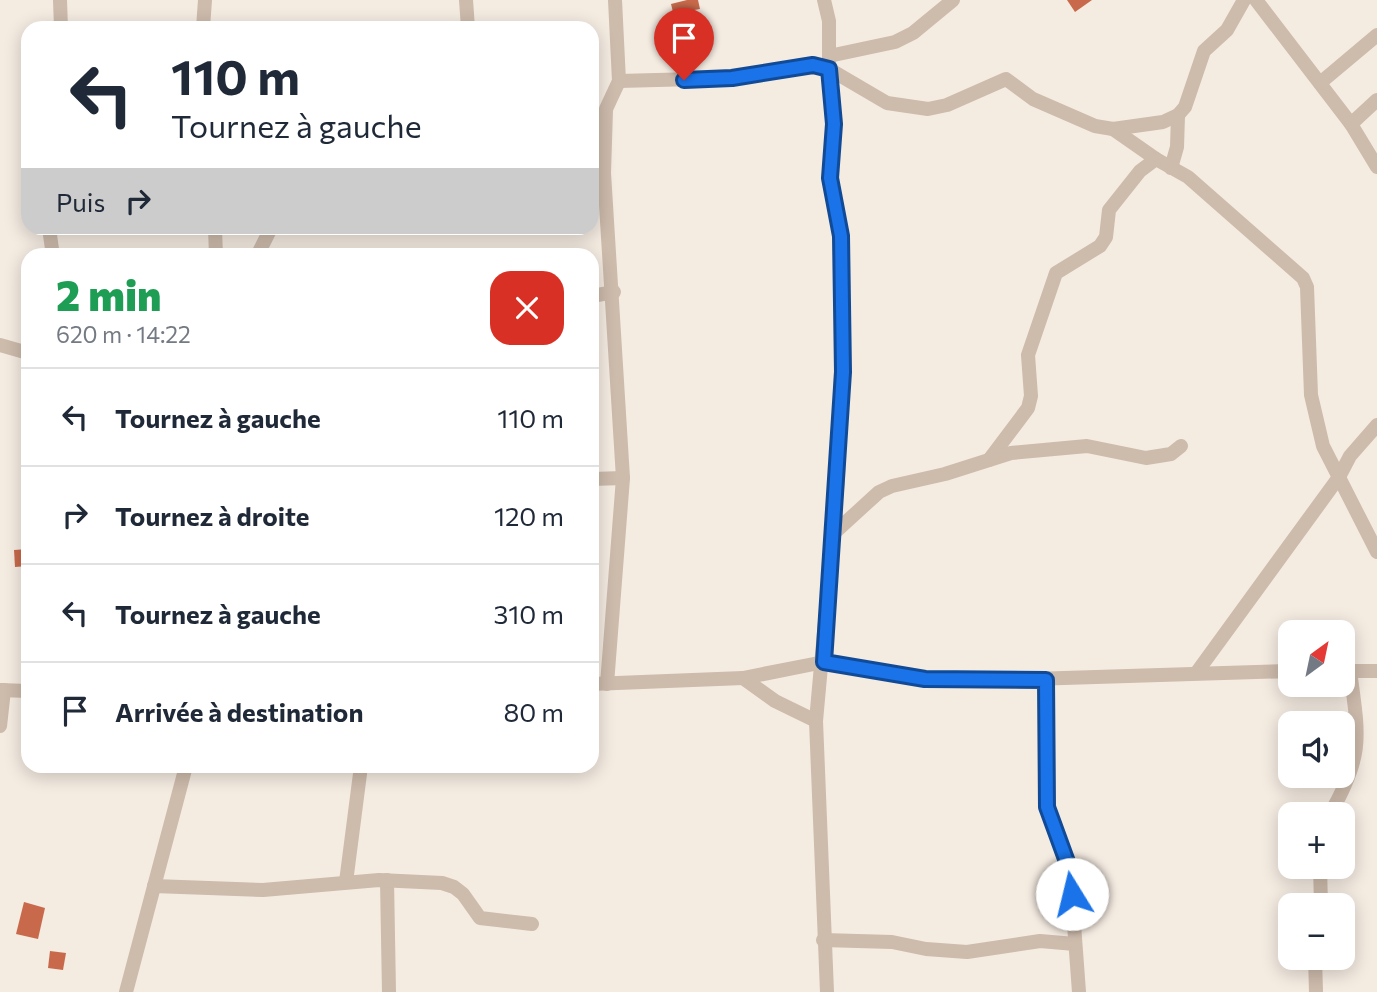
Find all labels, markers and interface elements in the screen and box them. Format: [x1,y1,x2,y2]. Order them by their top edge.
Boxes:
pin [654,8,714,80]
icon: arrive [665,19,703,57]
text: 110 m [171,45,300,105]
icon: left [56,49,147,140]
text: Tournez à gauche [171,105,422,145]
icon: right [119,182,157,220]
text: Puis [56,186,105,217]
text: 2 min [56,268,162,320]
button: close [490,271,564,345]
text: 620 m · 14:22 [56,320,191,348]
icon: left [56,398,94,436]
text: Tournez à gauche [115,402,321,433]
text: 110 m [497,402,564,433]
icon: right [56,496,94,534]
text: Tournez à droite [115,500,310,531]
text: 120 m [494,500,564,531]
icon: left [56,594,94,632]
text: Tournez à gauche [115,598,321,629]
text: 310 m [493,598,564,629]
north arrow [1278,620,1354,696]
map controls [1278,620,1355,970]
icon: arrive [56,692,94,730]
text: Arrivée à destination [115,696,363,727]
text: 80 m [504,696,564,727]
button: sound [1278,711,1355,788]
button: + [1278,802,1355,879]
position arrow [1035,857,1109,931]
button: − [1278,893,1355,970]

